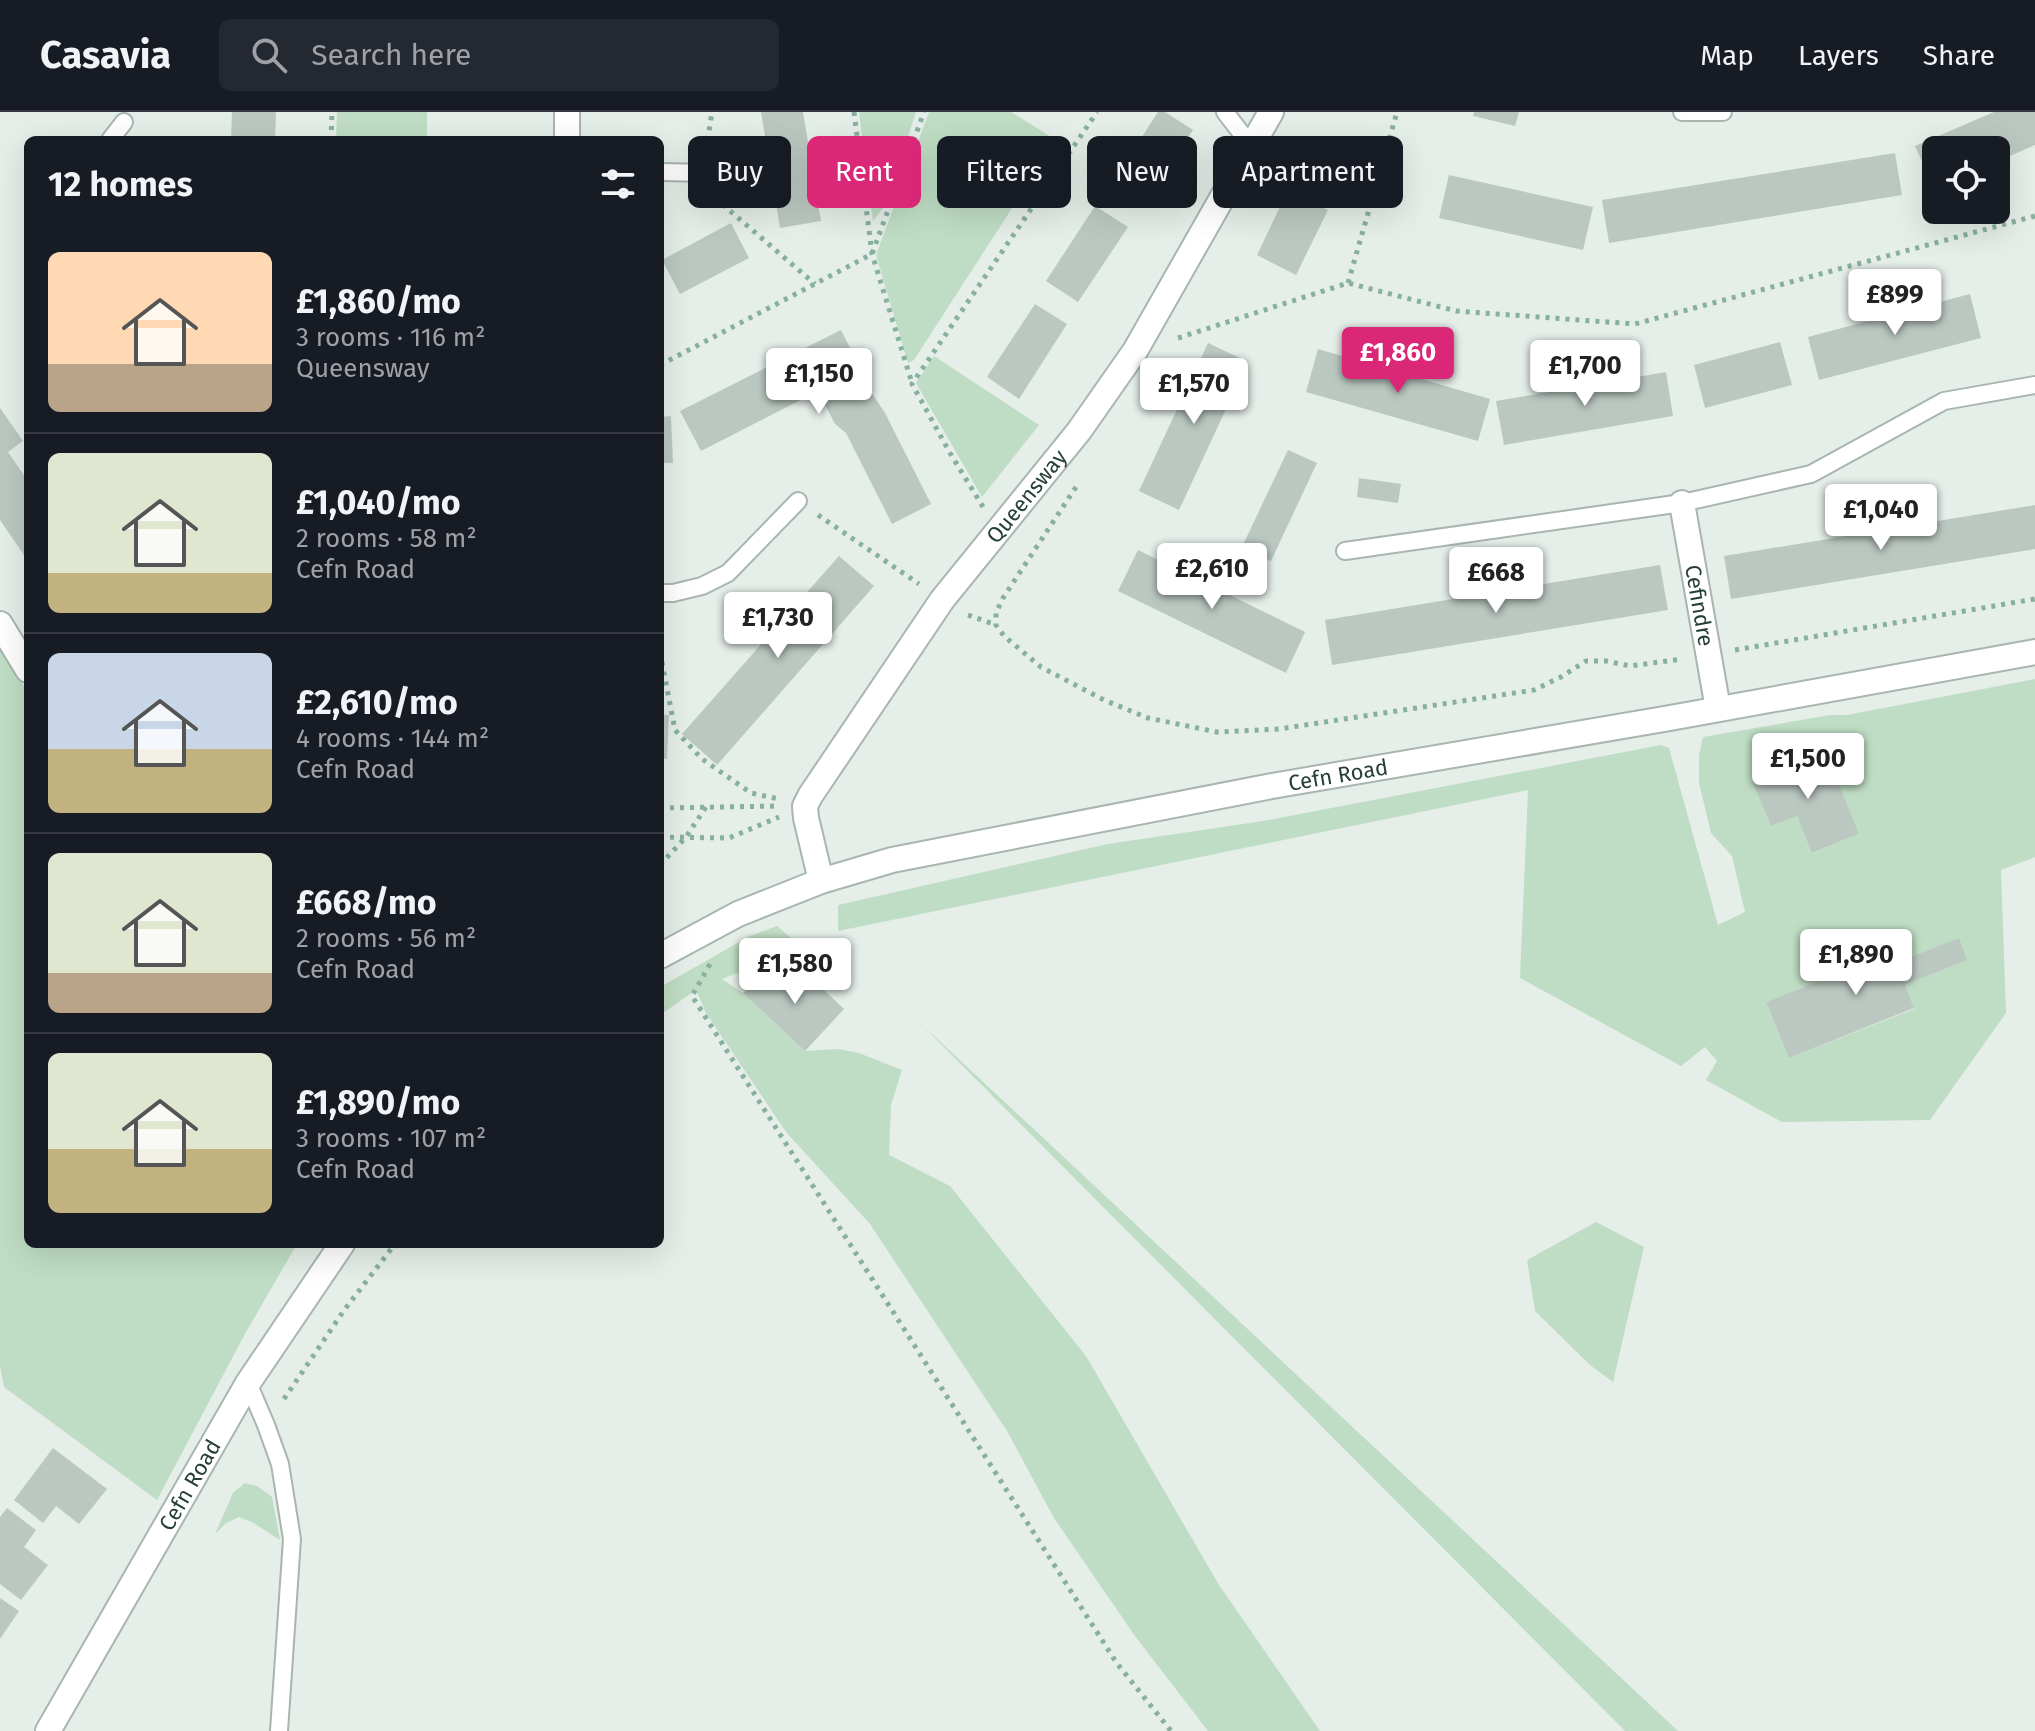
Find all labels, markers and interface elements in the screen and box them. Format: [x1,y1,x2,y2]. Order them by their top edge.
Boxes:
search box [219,19,779,91]
text: Casavia [40,32,171,78]
icon: search [247,33,291,77]
text: Search here [311,37,471,73]
text: Map [1700,39,1754,72]
text: Layers [1798,39,1879,72]
text: Share [1923,39,1995,72]
chip: Buy [688,136,791,208]
chip: Rent [807,136,921,208]
chip: Filters [937,136,1071,208]
chip: New [1087,136,1197,208]
chip: Apartment [1213,136,1403,208]
map controls [1922,136,2010,224]
button: locate [1922,136,2010,224]
icon: filters [596,162,640,206]
text: 12 homes [48,164,193,205]
pin: £899 [1848,269,1942,337]
text: £899 [1866,279,1924,310]
text: £1,860/mo [296,281,461,322]
icon: home [112,284,208,380]
text: 3 rooms · 116 m² [296,322,485,353]
pin: £1,860 [1333,327,1463,395]
text: £1,860 [1360,337,1436,368]
pin: £1,700 [1520,340,1650,408]
pin: £1,150 [754,348,884,416]
text: £1,700 [1548,350,1622,381]
text: Queensway [296,353,430,384]
text: £1,150 [784,358,854,389]
pin: £1,570 [1129,358,1259,426]
text: £1,570 [1158,368,1230,399]
street label: Queensway [980,444,1072,549]
text: £1,040/mo [296,482,461,523]
pin: £1,040 [1816,484,1946,552]
icon: home [112,485,208,581]
text: £1,040 [1843,494,1919,525]
text: 2 rooms · 58 m² [296,523,477,554]
pin: £2,610 [1147,543,1277,611]
pin: £668 [1449,547,1543,615]
text: £2,610 [1175,553,1249,584]
text: Cefn Road [296,554,415,585]
text: £668 [1467,557,1525,588]
street label: Cefindre [1680,563,1720,648]
pin: £1,730 [713,592,843,660]
text: £1,730 [742,602,814,633]
text: £2,610/mo [296,682,458,723]
icon: home [112,685,208,781]
text: 4 rooms · 144 m² [296,723,489,754]
pin: £1,500 [1743,733,1873,801]
text: £1,500 [1770,743,1846,774]
street label: Cefn Road [1286,753,1390,797]
text: Cefn Road [296,754,415,785]
text: £668/mo [296,882,437,923]
icon: home [112,885,208,981]
text: 2 rooms · 56 m² [296,923,476,954]
pin: £1,890 [1791,929,1921,997]
pin: £1,580 [730,938,860,1006]
text: £1,890 [1818,939,1894,970]
text: £1,580 [757,948,833,979]
text: Cefn Road [296,954,415,985]
text: £1,890/mo [296,1082,460,1123]
icon: home [112,1085,208,1181]
text: 3 rooms · 107 m² [296,1123,486,1154]
text: Cefn Road [296,1154,415,1185]
street label: Cefn Road [153,1434,226,1535]

